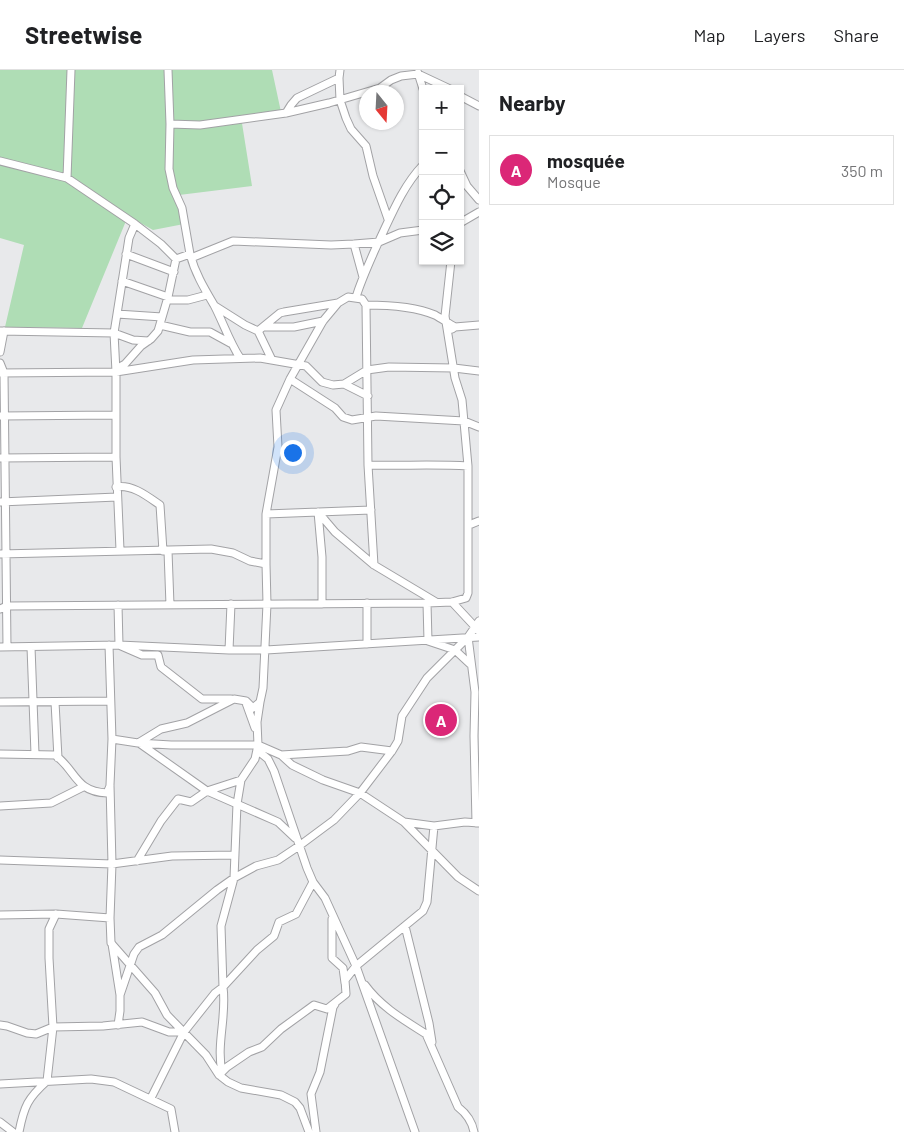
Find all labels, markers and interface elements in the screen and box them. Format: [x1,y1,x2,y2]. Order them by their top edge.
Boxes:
text: Streetwise [25,20,142,49]
text: Map [693,24,725,46]
text: Layers [753,24,806,46]
text: Share [834,24,879,46]
north arrow [359,85,404,130]
map controls [419,85,464,265]
button: + [419,85,464,130]
text: Nearby [499,90,565,115]
button: − [419,130,464,175]
text: mosquée [547,149,625,172]
text: A [511,161,521,180]
text: 350 m [841,161,883,180]
text: Mosque [547,172,601,191]
button: locate [419,175,464,220]
button: layers [419,220,464,265]
your location [280,440,306,466]
pin: A [425,701,457,739]

